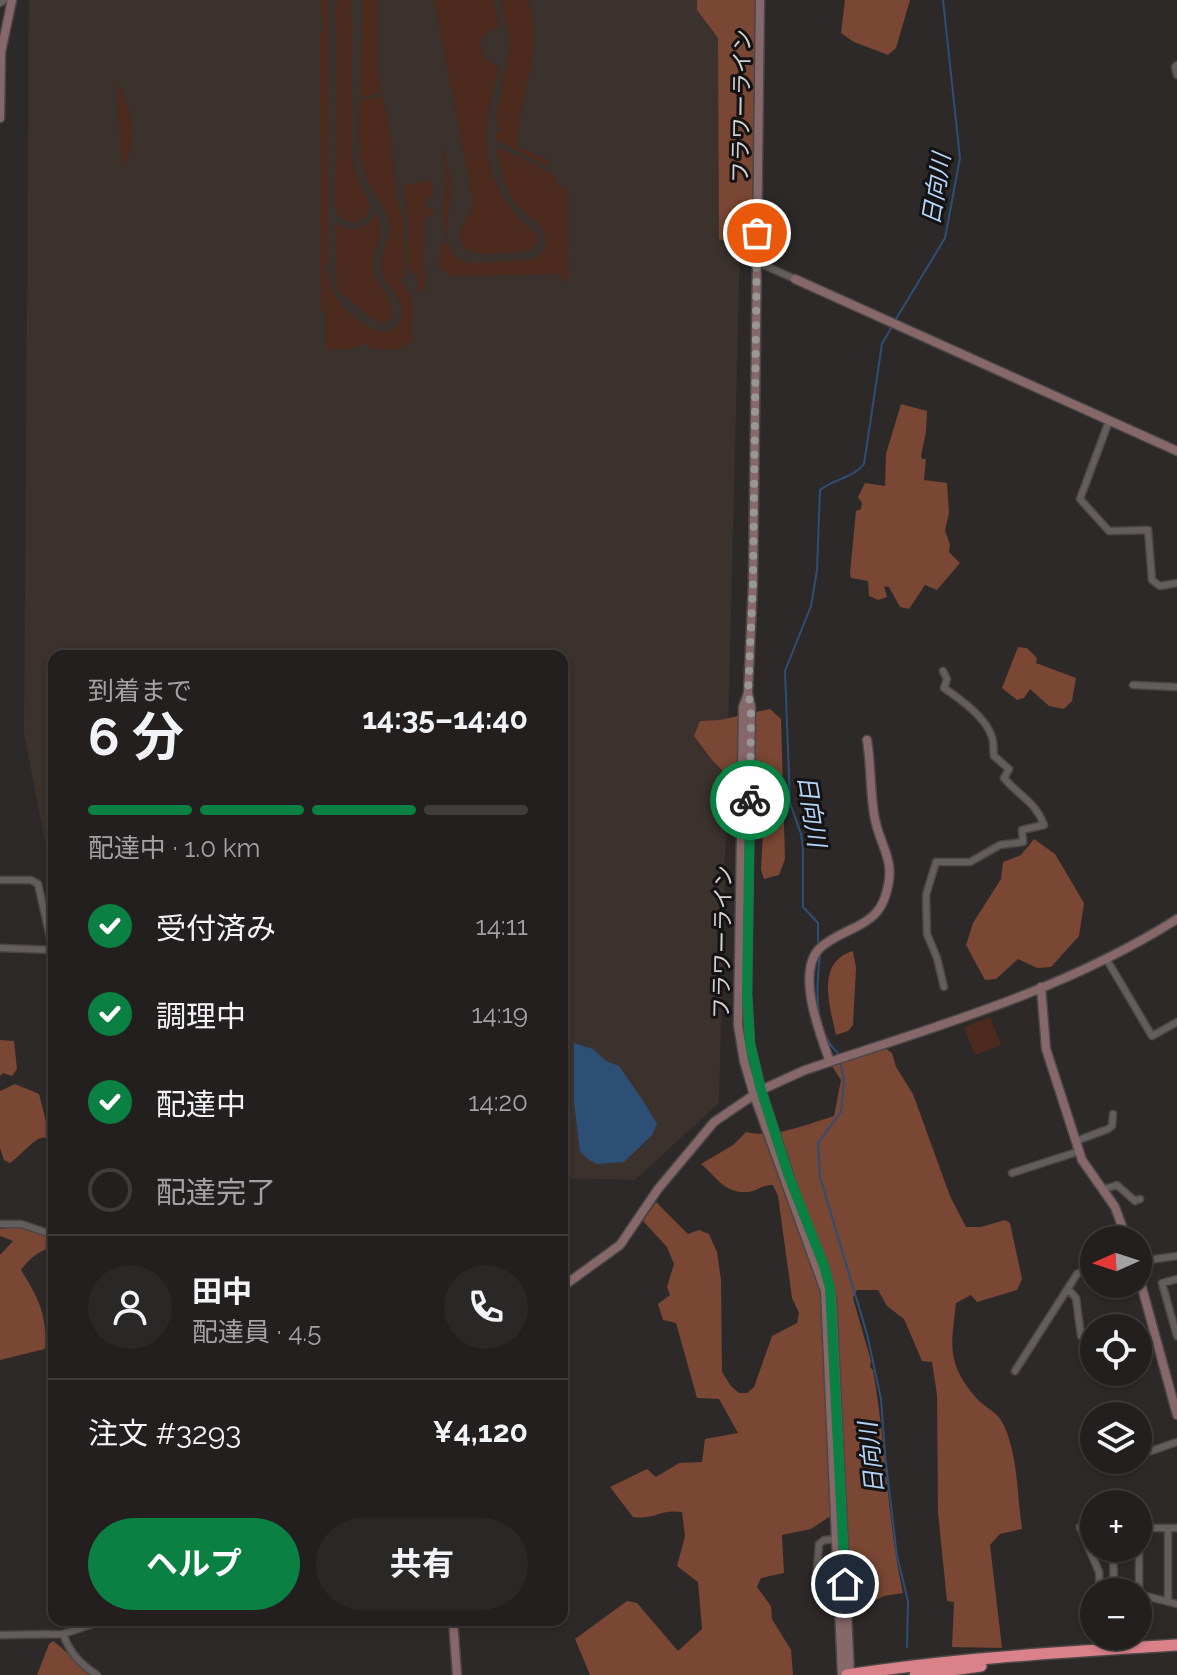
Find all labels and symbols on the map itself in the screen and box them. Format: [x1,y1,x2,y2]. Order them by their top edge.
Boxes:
street label: フラワーライン [727,29,755,183]
water label: 日向川 [916,148,956,227]
pin [723,199,791,267]
courier [710,760,790,840]
water label: 日向川 [792,773,832,852]
street label: フラワーライン [708,865,736,1019]
north arrow [1080,1226,1152,1298]
water label: 日向川 [853,1418,889,1495]
pin [811,1550,879,1618]

